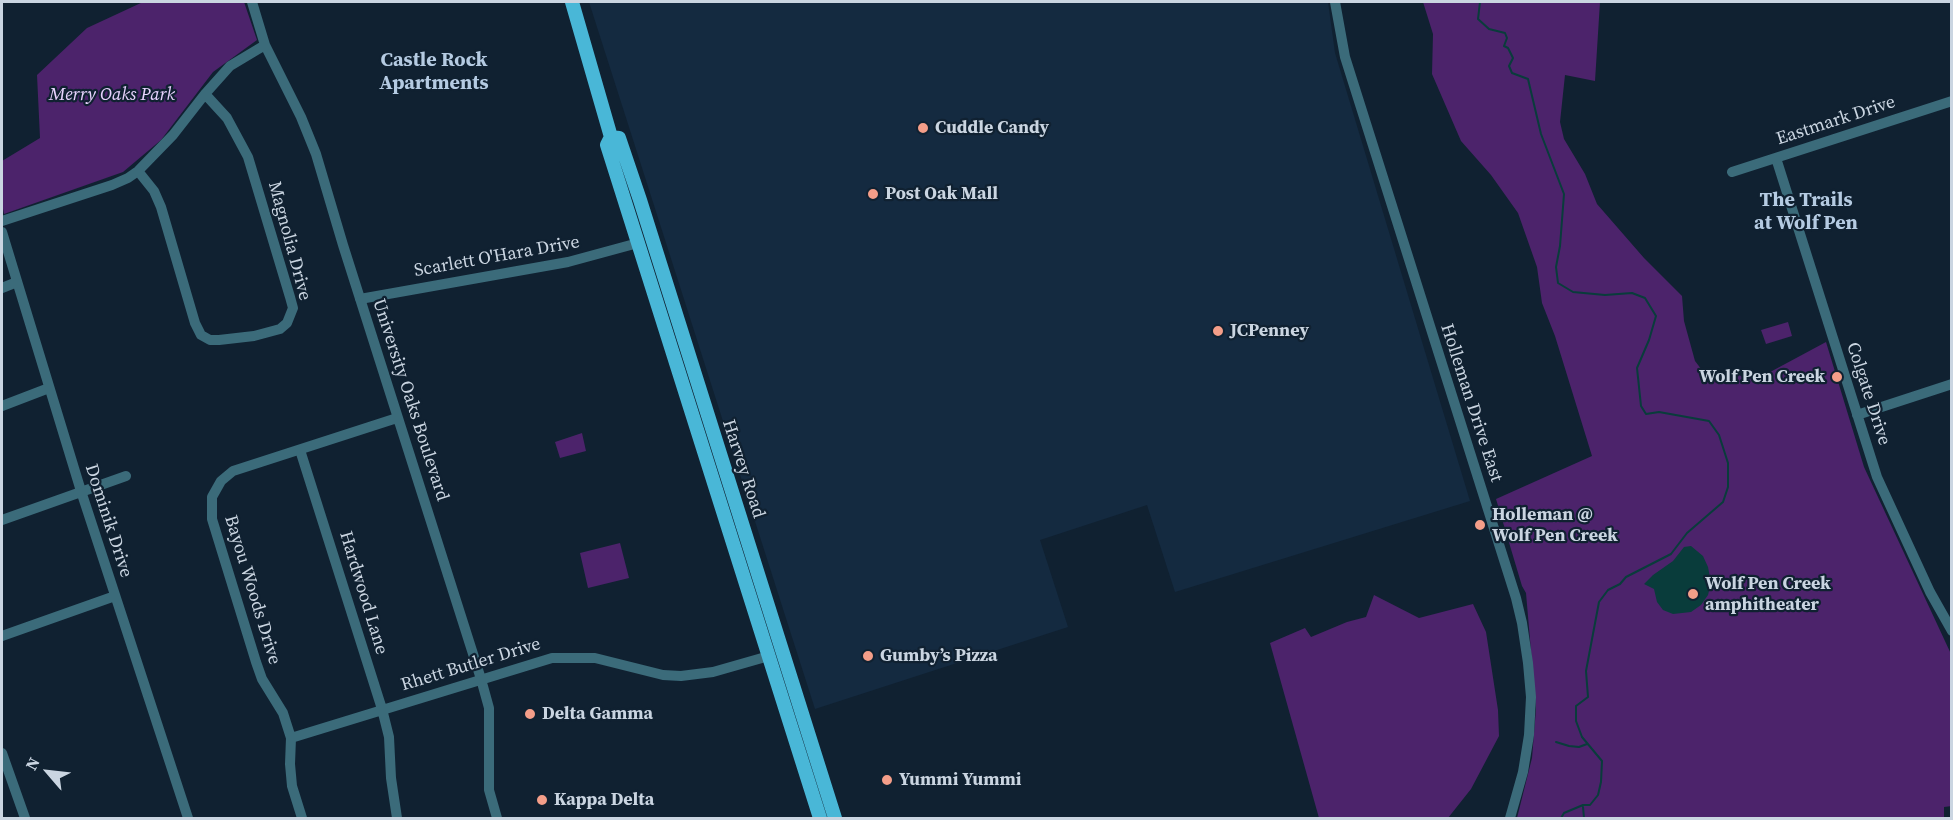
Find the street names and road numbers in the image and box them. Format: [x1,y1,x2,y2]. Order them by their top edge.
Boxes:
street label: Eastmark Drive [1774,92,1898,150]
street label: Magnolia Drive [263,179,315,303]
street label: Scarlett O'Hara Drive [413,232,581,282]
street label: University Oaks Boulevard [367,296,453,504]
street label: Holleman Drive East [1435,321,1507,485]
street label: Colgate Drive [1841,340,1895,448]
street label: Harvey Road [717,417,769,521]
street label: Dominik Drive [80,462,136,580]
street label: Bayou Woods Drive [219,513,285,667]
street label: Hardwood Lane [334,529,392,657]
street label: Rhett Butler Drive [399,634,543,696]

